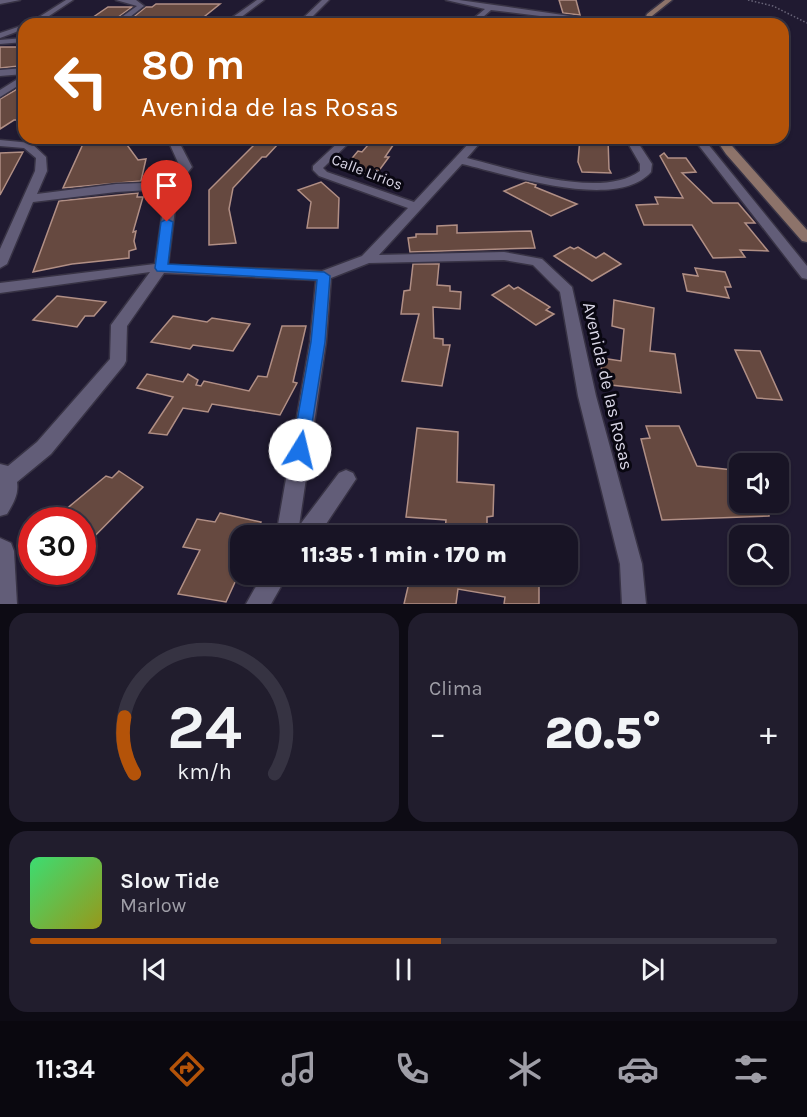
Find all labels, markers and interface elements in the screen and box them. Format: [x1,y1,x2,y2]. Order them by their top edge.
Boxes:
text: 80 m [141,40,245,90]
icon: left [42,42,120,120]
text: Avenida de las Rosas [141,91,399,123]
street label: Calle Lirios [329,150,405,194]
pin [141,160,192,222]
icon: arrive [150,169,183,202]
street label: Avenida de las Rosas [578,300,638,472]
position arrow [268,418,332,482]
map controls [729,453,789,585]
button: sound [729,453,789,513]
speed limit sign: 30 [18,507,96,585]
button: search [729,525,789,585]
text: 11:35 · 1 min · 170 m [301,542,507,568]
text: Clima [429,677,483,700]
text: 24 [167,691,241,764]
text: 20.5° [545,707,661,759]
text: − [429,714,446,752]
text: + [760,714,777,752]
text: km/h [177,760,231,785]
text: Slow Tide [120,868,220,894]
text: Marlow [120,894,186,917]
icon: previous [138,953,171,986]
icon: pause [387,953,420,986]
icon: next [636,953,669,986]
icon: directions [166,1048,208,1090]
icon: music [278,1048,320,1090]
icon: phone [391,1048,433,1090]
icon: climate [504,1048,546,1090]
icon: car [617,1048,659,1090]
icon: filters [730,1048,772,1090]
text: 11:34 [35,1053,95,1085]

